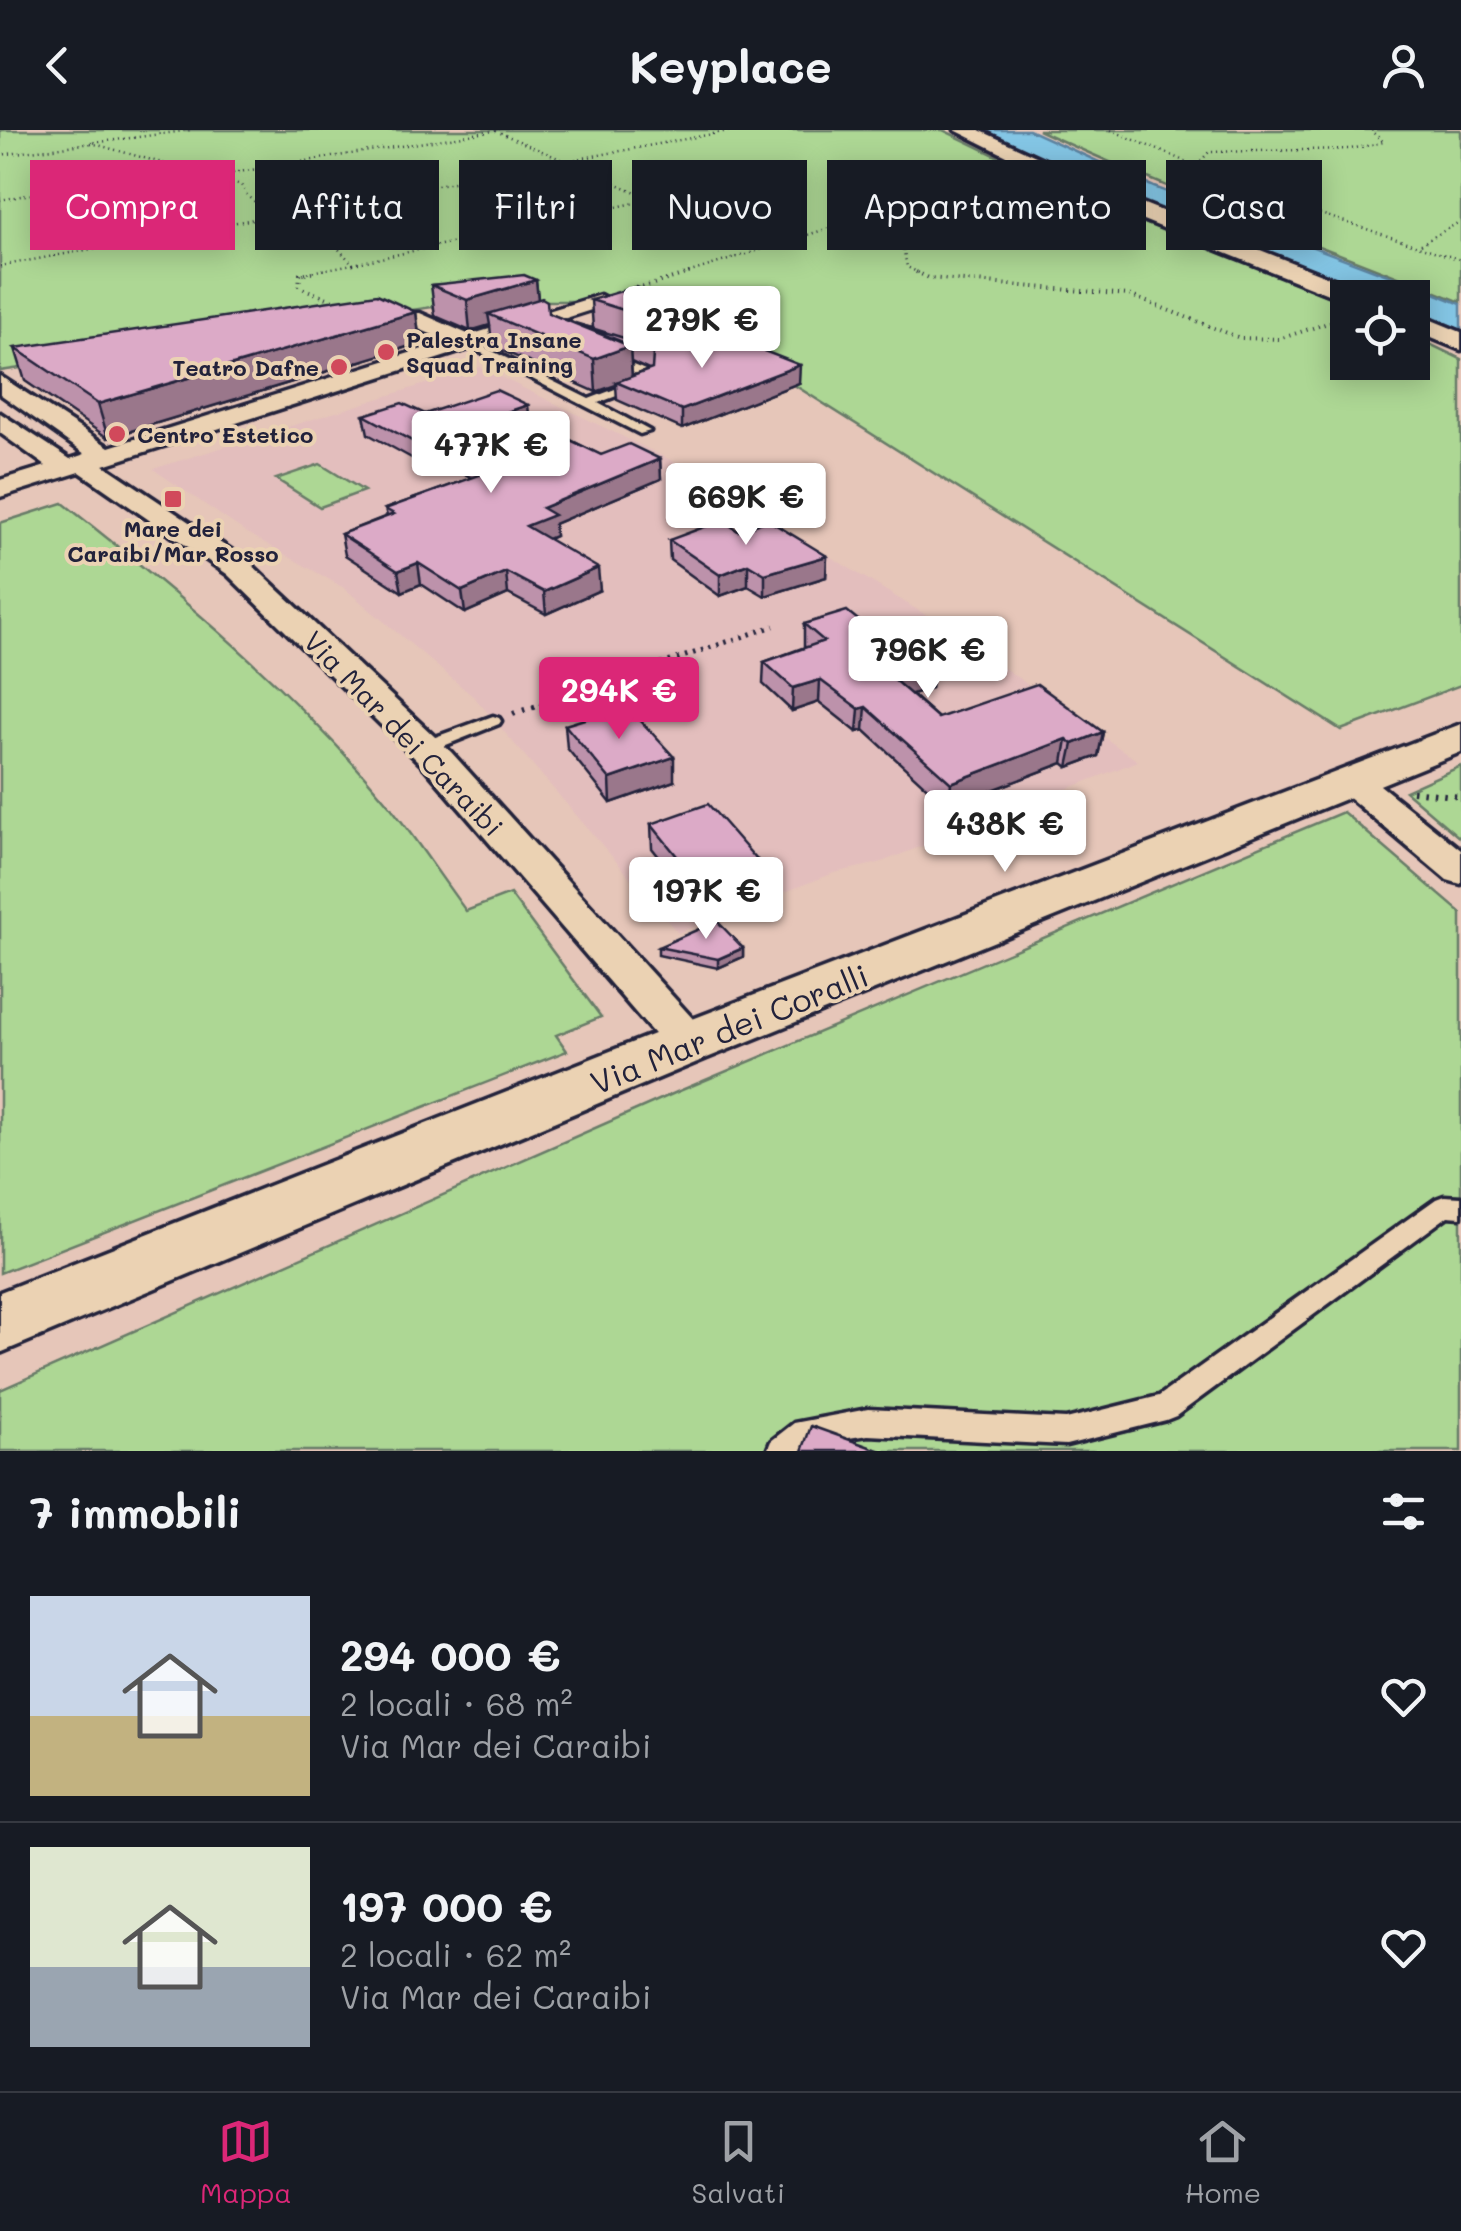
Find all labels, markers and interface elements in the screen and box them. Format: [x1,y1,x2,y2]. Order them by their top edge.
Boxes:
text: Keyplace [629,36,832,94]
icon: back [30,38,85,93]
icon: person [1376,38,1431,93]
chip: Compra [30,160,235,250]
chip: Affitta [255,160,439,250]
chip: Filtri [459,160,612,250]
chip: Nuovo [632,160,807,250]
chip: Appartamento [827,160,1146,250]
chip: Casa [1166,160,1322,250]
map controls [1330,280,1430,380]
button: locate [1330,280,1430,380]
pin: 279K € [621,286,783,371]
text: 279K € [645,297,759,339]
place label: Palestra Insane Squad Training [406,325,582,379]
marker: Palestra Insane Squad Training [375,341,397,363]
place label: Teatro Dafne [172,353,319,382]
marker: Teatro Dafne [328,356,350,378]
pin: 477K € [410,411,572,496]
place label: Centro Estetico [137,420,313,449]
text: 477K € [434,422,548,464]
marker: Centro Estetico [106,423,128,445]
pin: 669K € [665,463,827,548]
text: 669K € [688,474,804,516]
marker: Mare dei Caraibi/Mar Rosso [162,488,184,510]
place label: Mare dei Caraibi/Mar Rosso [67,514,279,568]
pin: 796K € [847,616,1009,701]
street label: Via Mar dei Caraibi [296,623,512,843]
text: 796K € [871,627,985,669]
pin: 294K € [538,657,700,742]
text: 294K € [561,668,677,710]
pin: 438K € [924,790,1086,875]
text: 438K € [946,801,1064,843]
pin: 197K € [625,857,787,942]
text: 197K € [651,868,761,910]
street label: Via Mar dei Coralli [584,953,874,1103]
text: 7 immobili [30,1484,241,1539]
icon: filters [1376,1484,1431,1539]
text: 294 000 € [340,1627,561,1682]
icon: home [110,1636,230,1756]
icon: heart [1376,1669,1431,1724]
text: 2 locali · 68 m² [340,1682,573,1724]
text: Via Mar dei Caraibi [340,1724,651,1766]
text: 197 000 € [340,1878,553,1933]
icon: home [110,1887,230,2007]
icon: heart [1376,1920,1431,1975]
text: 2 locali · 62 m² [340,1933,571,1975]
text: Via Mar dei Caraibi [340,1975,651,2017]
tab: Mappa [200,2114,292,2210]
tab: Salvati [692,2114,785,2210]
tab: Home [1185,2114,1261,2210]

